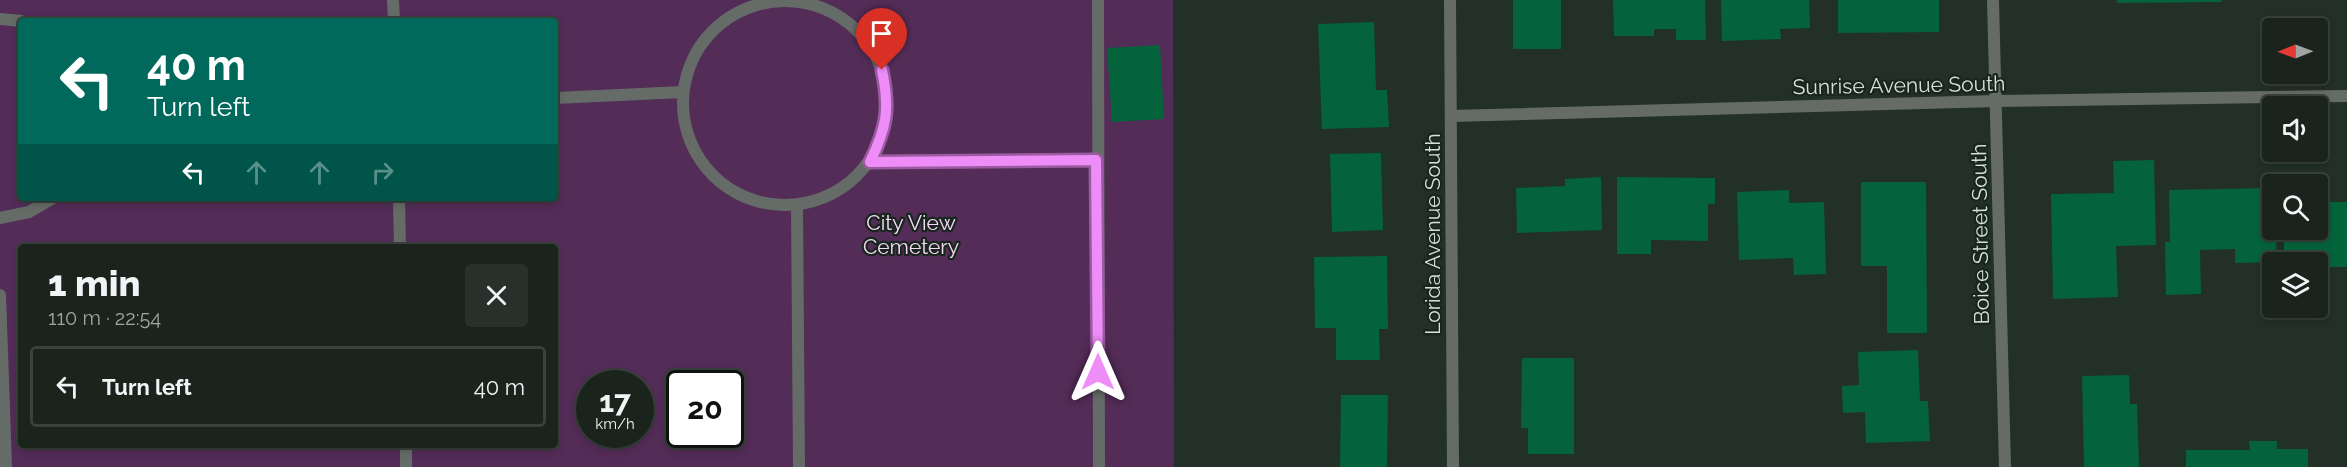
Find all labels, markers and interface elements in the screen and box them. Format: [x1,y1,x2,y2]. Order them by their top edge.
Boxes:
pin [856,8,907,70]
icon: arrive [865,17,898,50]
north arrow [2262,18,2328,84]
map controls [2262,18,2328,318]
text: 40 m [147,41,246,90]
icon: left [48,42,126,120]
street label: Sunrise Avenue South [1792,71,2006,99]
text: Turn left [147,91,250,122]
button: sound [2262,96,2328,162]
street label: Lorida Avenue South [1420,133,1445,335]
street label: Boice Street South [1966,143,1994,325]
icon: left [177,156,210,189]
icon: ahead [240,156,273,189]
icon: ahead [303,156,336,189]
icon: right [366,156,399,189]
button: search [2262,174,2328,240]
park label: City View Cemetery [863,210,959,259]
button: layers [2262,252,2328,318]
text: 1 min [48,262,140,304]
button: close [465,264,528,327]
text: 110 m · 22:54 [48,306,161,330]
position arrow [1066,340,1130,404]
icon: left [51,370,84,403]
speed limit sign: 20 [666,370,744,448]
text: Turn left [102,374,192,400]
text: 40 m [474,374,525,400]
text: 17 [599,384,631,419]
text: km/h [595,415,635,433]

